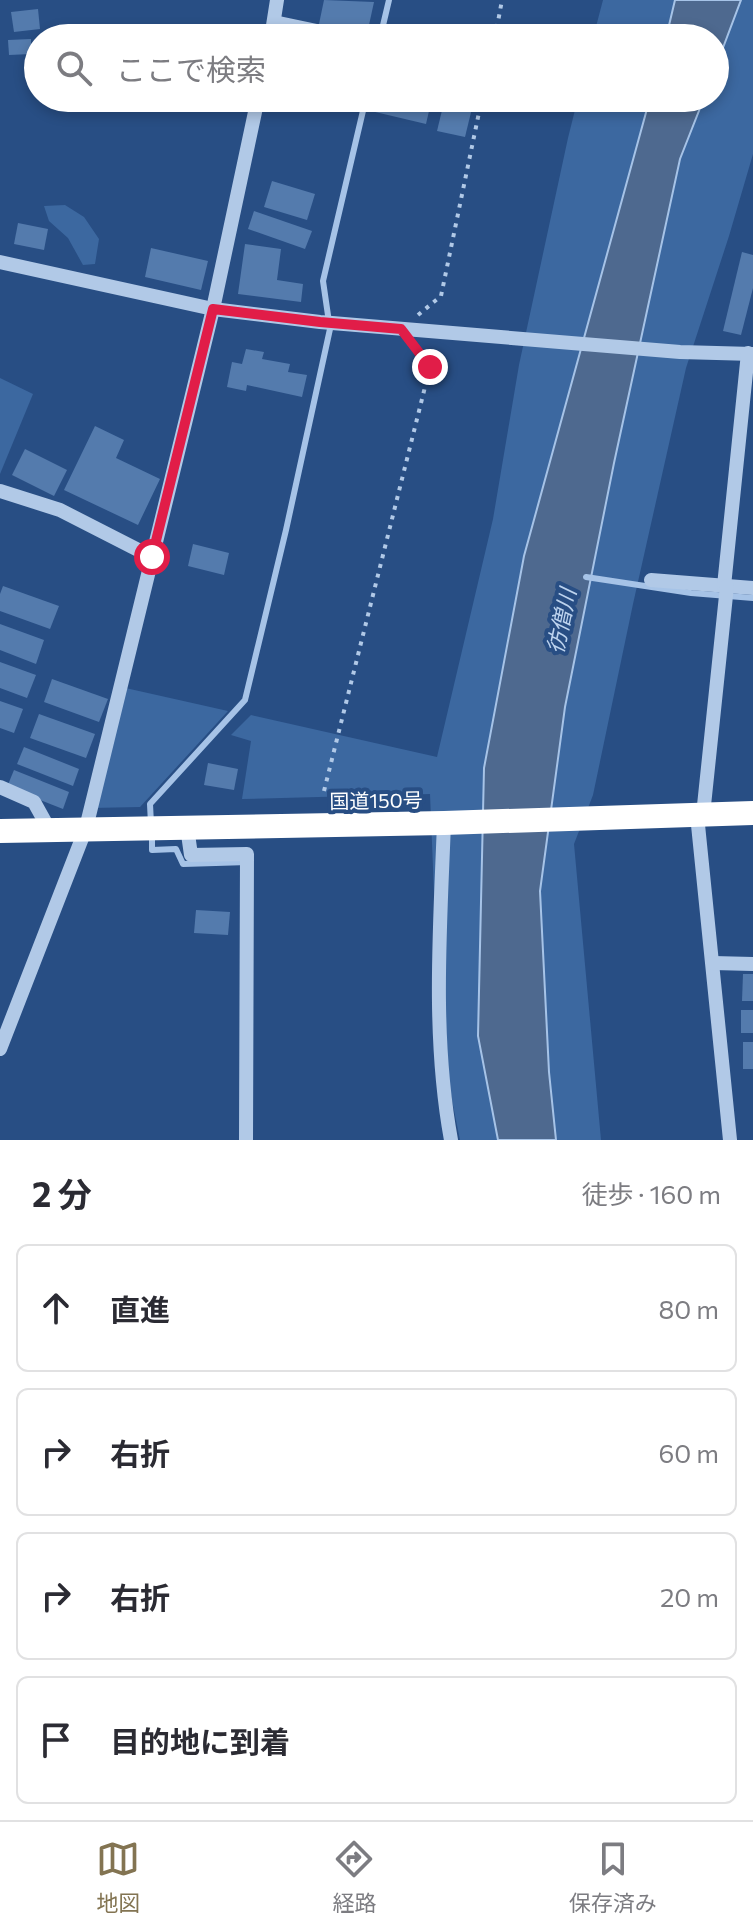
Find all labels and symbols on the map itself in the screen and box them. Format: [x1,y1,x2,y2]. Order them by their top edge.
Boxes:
route end [412,349,448,385]
route start [134,539,170,575]
water label: 彷僧川 [541,584,581,656]
street label: 国道150号 [329,787,423,813]

